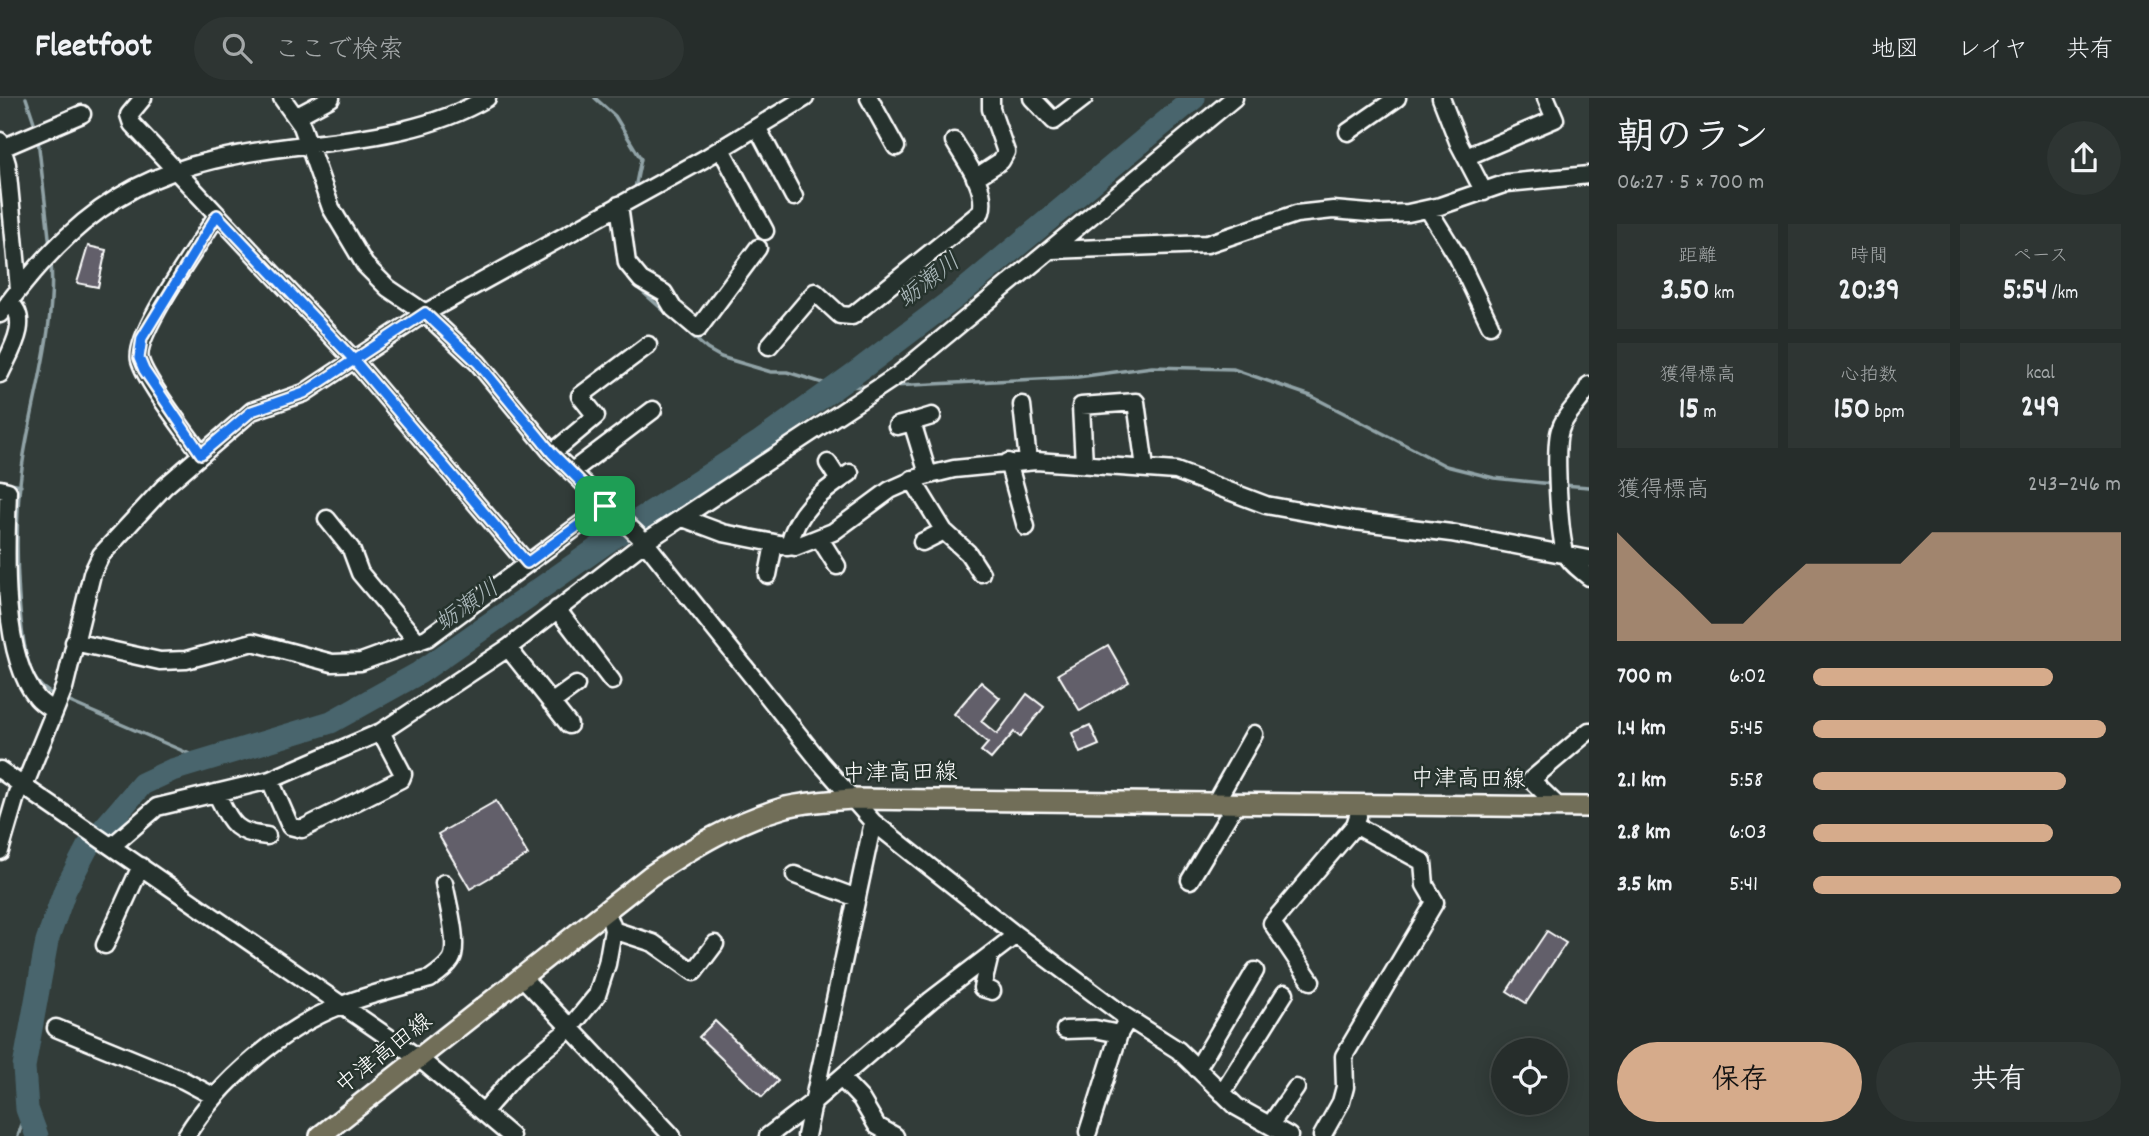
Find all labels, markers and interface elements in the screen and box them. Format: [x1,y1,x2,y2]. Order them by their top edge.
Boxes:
search box [194,17,684,80]
text: Fleetfoot [35,25,152,72]
icon: search [218,29,256,67]
text: ここで検索 [274,33,404,70]
text: 地図 [1871,34,1919,68]
text: レイヤ [1957,34,2028,68]
text: 共有 [2066,34,2114,68]
text: 朝のラン [1617,113,1769,168]
button: share [2047,121,2121,195]
text: 06:27 · 5 × 700 m [1617,167,1764,200]
text: 距離 [1679,244,1717,271]
text: 時間 [1850,244,1888,271]
text: ペース [2012,244,2068,271]
water label: 蛎瀬川 [891,246,969,318]
text: 3.50 [1661,271,1709,314]
text: 20:39 [1838,271,1900,314]
text: 5:54 [2002,271,2048,314]
text: km [1709,281,1735,308]
text: /km [2048,281,2078,308]
text: kcal [2026,361,2055,388]
text: 獲得標高 [1660,363,1736,390]
text: 心拍数 [1840,363,1898,390]
text: 249 [2021,388,2060,431]
text: 15 [1679,390,1699,433]
text: 150 [1833,390,1870,433]
text: m [1699,400,1717,427]
text: bpm [1870,400,1905,427]
text: 243–246 m [2028,469,2121,502]
text: 獲得標高 [1617,475,1709,508]
pin [575,476,635,536]
icon: arrive [586,487,624,525]
water label: 蛎瀬川 [429,572,507,642]
text: 700 m [1617,661,1672,694]
text: 6:02 [1729,661,1767,694]
text: 1.4 km [1617,713,1666,746]
text: 5:45 [1729,713,1764,746]
street label: 中津高田線 [842,757,958,793]
street label: 中津高田線 [1410,763,1526,799]
text: 2.1 km [1617,765,1666,798]
text: 5:58 [1729,765,1763,798]
text: 2.8 km [1617,817,1671,850]
text: 6:03 [1729,817,1767,850]
text: 3.5 km [1617,869,1672,902]
text: 5:41 [1729,869,1758,902]
street label: 中津高田線 [330,1007,440,1103]
map controls [1491,1038,1568,1115]
button: locate [1491,1038,1568,1115]
button: 保存 [1617,1042,1862,1122]
button: 共有 [1876,1042,2121,1122]

